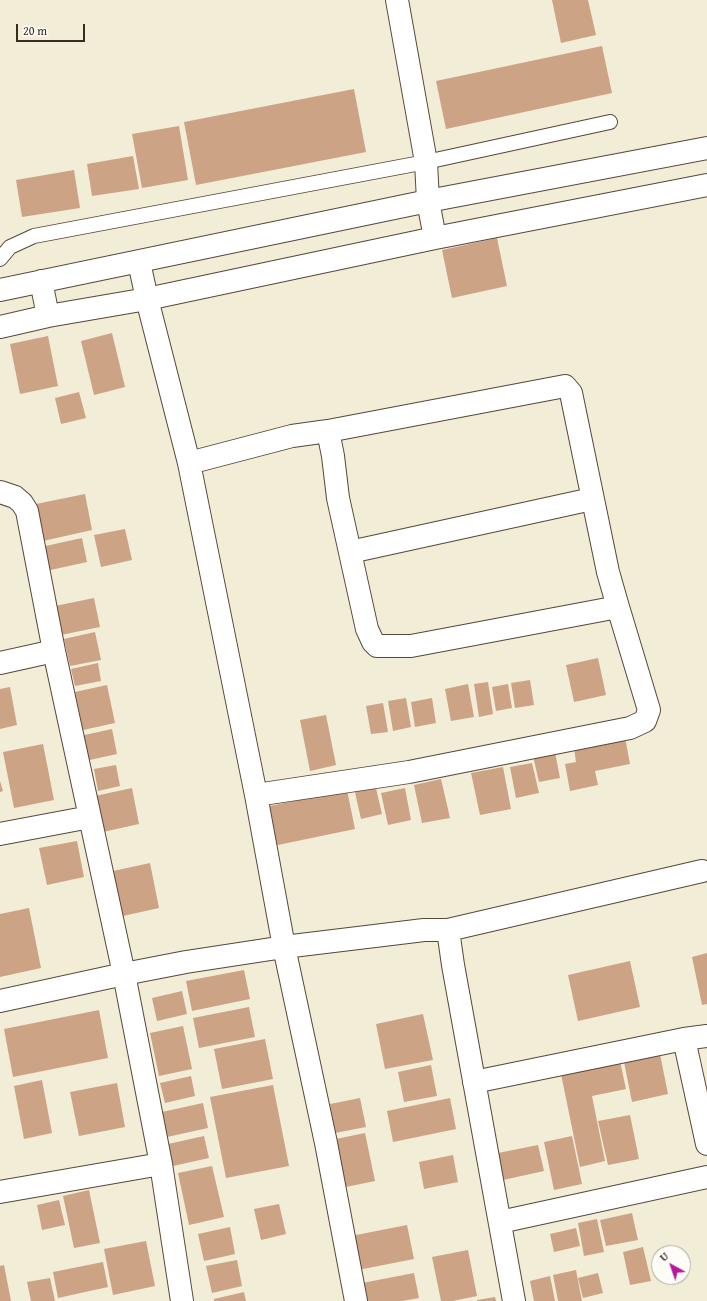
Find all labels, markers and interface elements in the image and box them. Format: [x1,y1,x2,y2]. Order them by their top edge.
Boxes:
scale bar [18,16,87,42]
text: 20 m [23,22,47,39]
north arrow [651,1245,691,1285]
text: U [656,1248,672,1265]

